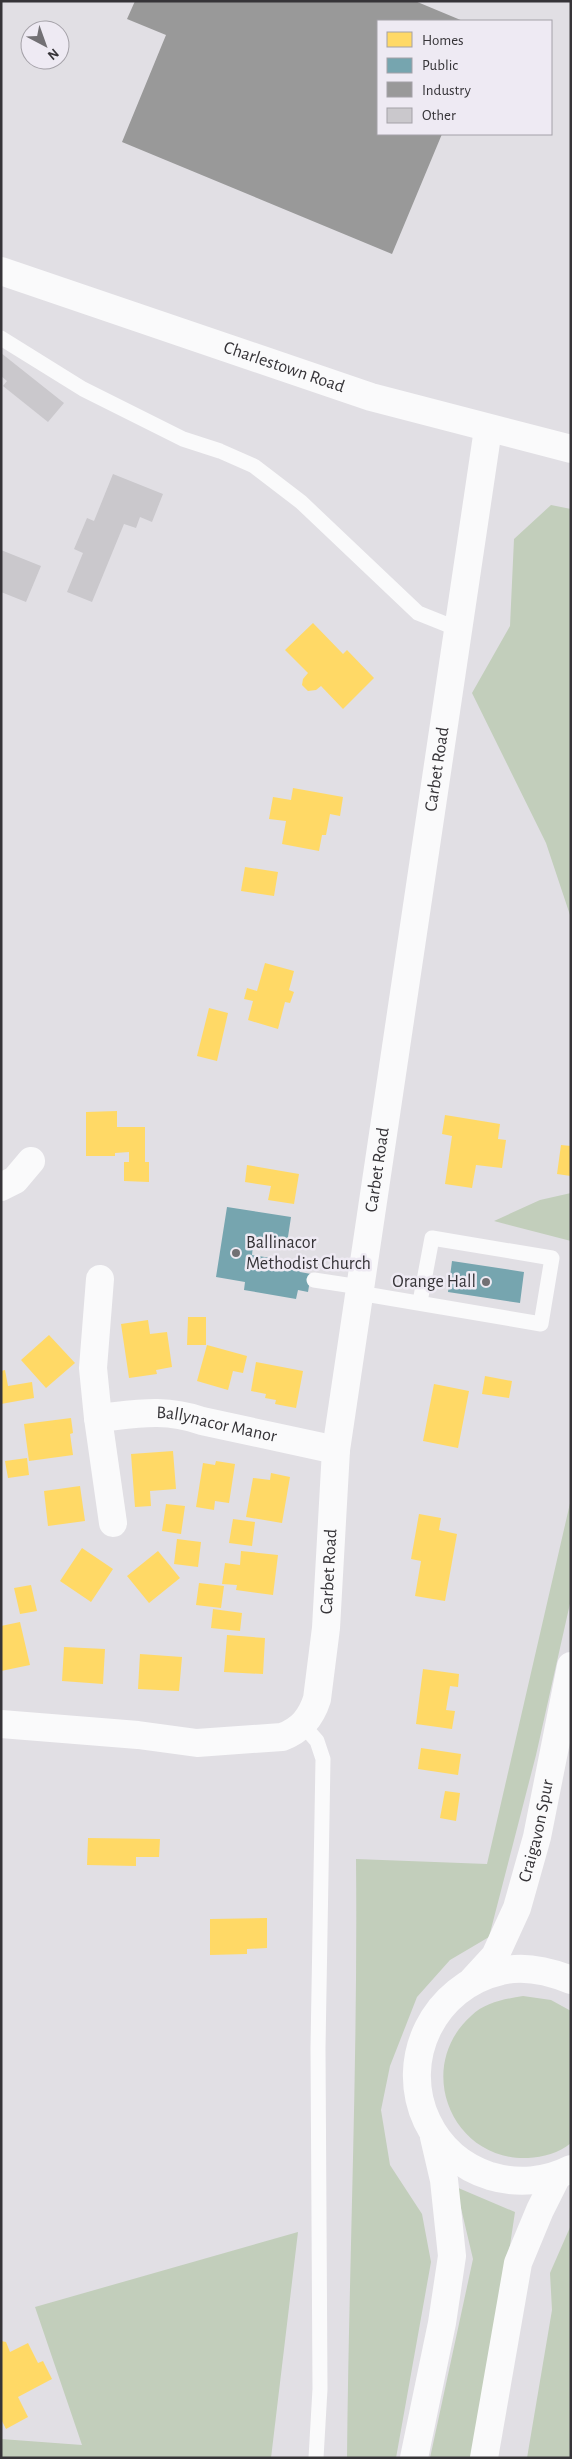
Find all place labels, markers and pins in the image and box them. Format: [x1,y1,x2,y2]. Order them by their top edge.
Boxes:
place label: Ballinacor Methodist Church [246,1234,371,1273]
marker: Ballinacor Methodist Church [230,1247,242,1259]
place label: Orange Hall [392,1273,476,1291]
marker: Orange Hall [480,1276,492,1288]

